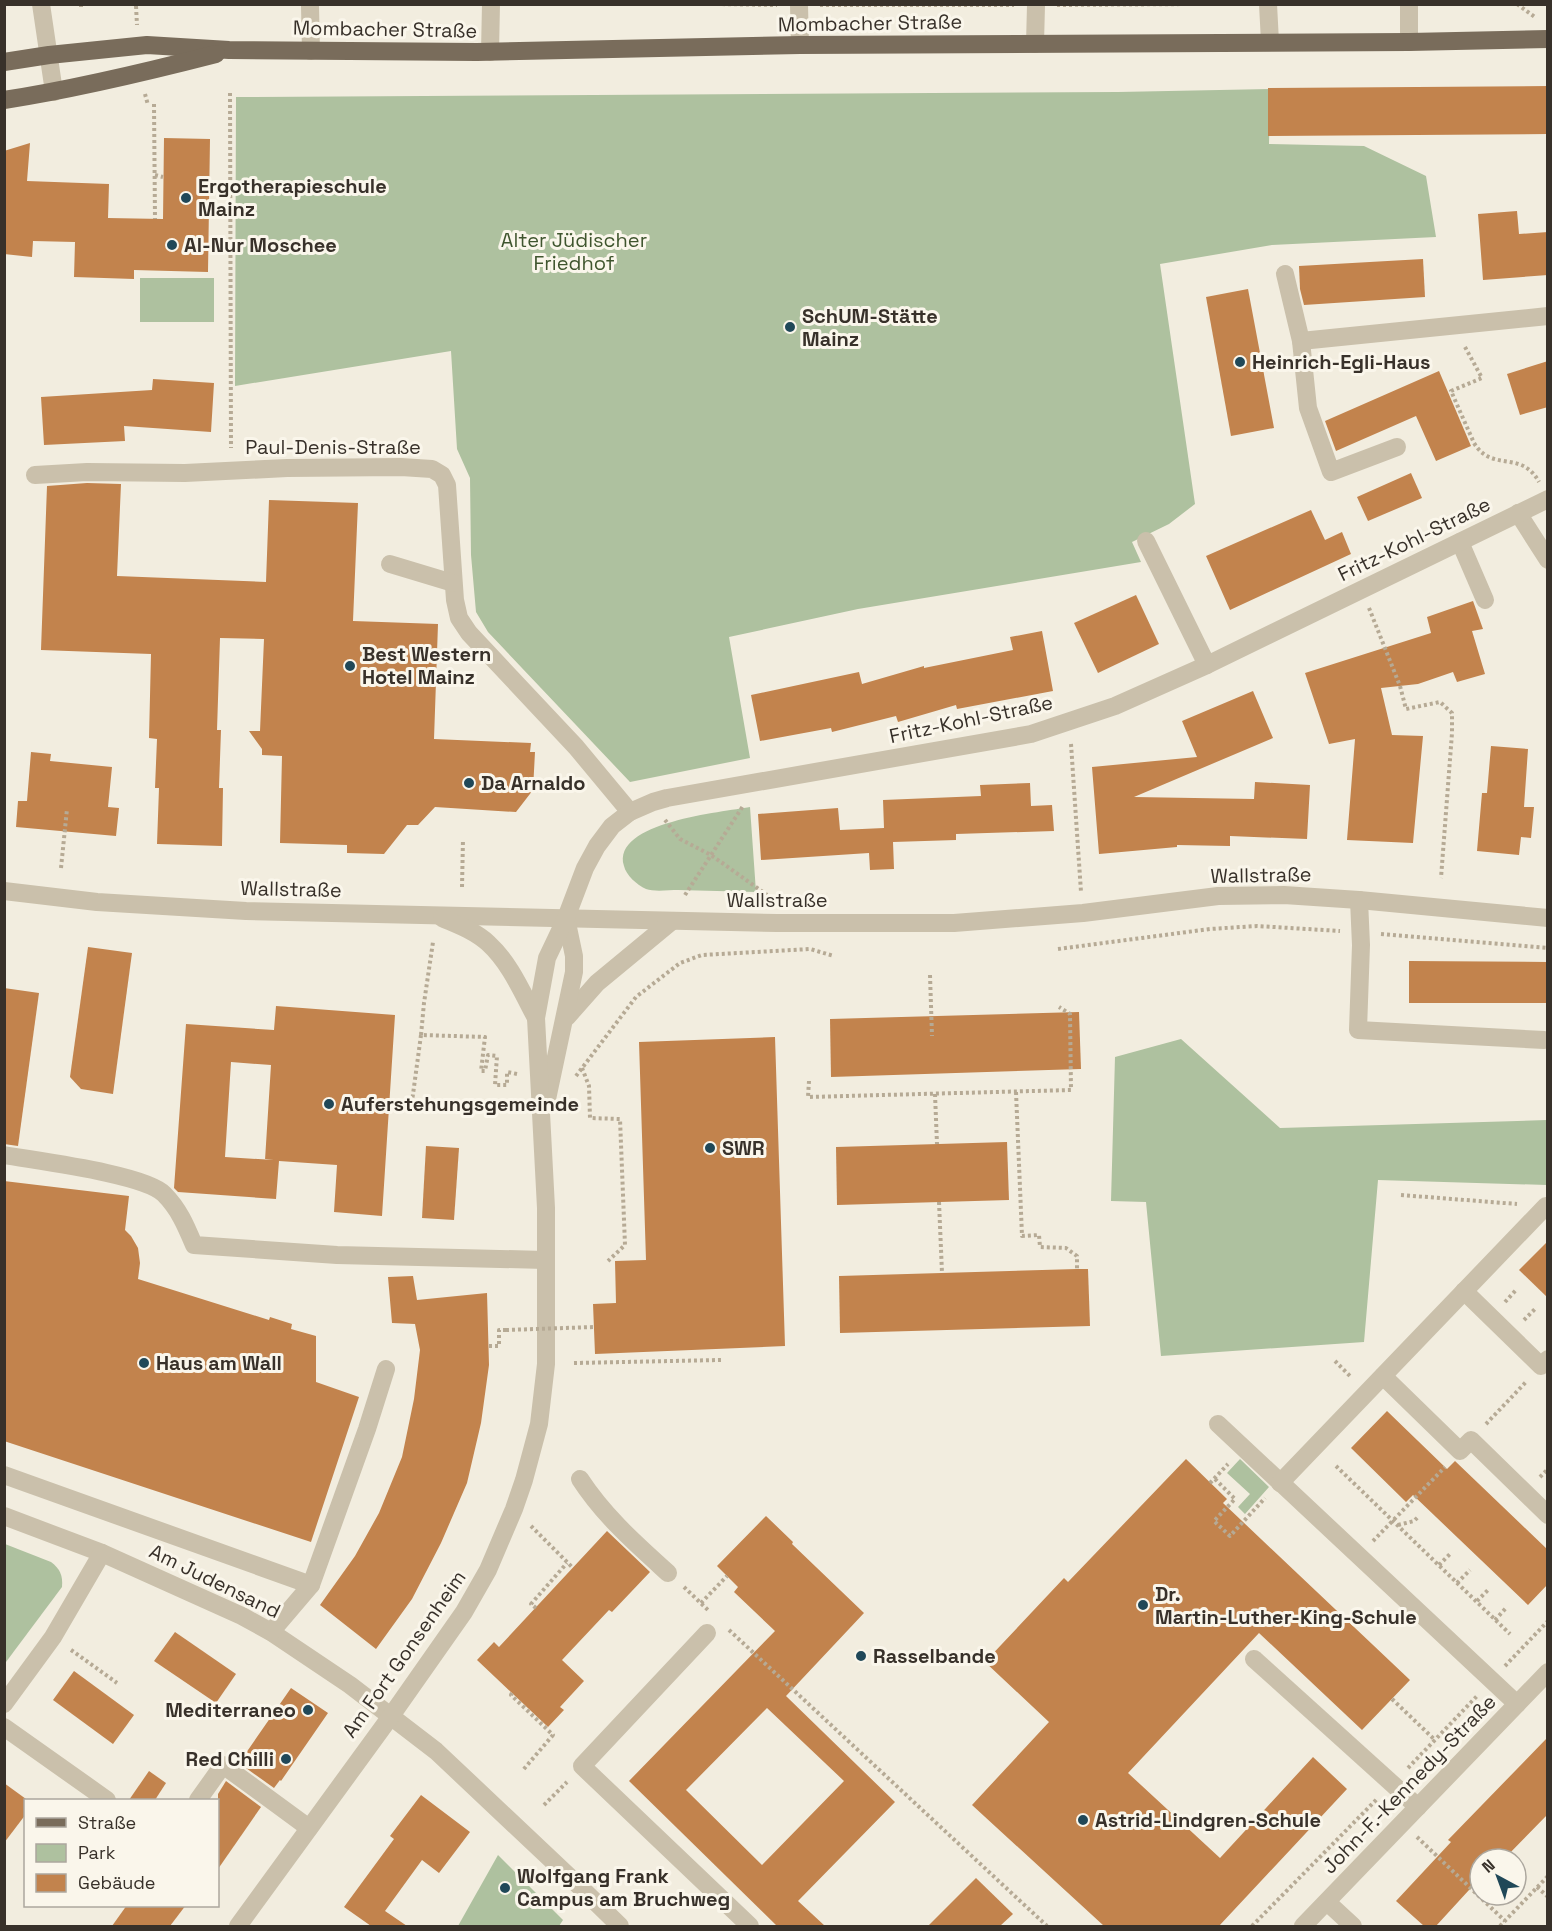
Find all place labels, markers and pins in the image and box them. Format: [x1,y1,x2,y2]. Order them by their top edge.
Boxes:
place label: Ergotherapieschule Mainz [198,173,387,222]
marker: Ergotherapieschule Mainz [179,191,193,205]
place label: Al-Nur Moschee [184,232,337,258]
marker: Al-Nur Moschee [165,238,179,252]
place label: SchUM-Stätte Mainz [802,303,938,352]
marker: SchUM-Stätte Mainz [783,320,797,334]
place label: Heinrich-Egli-Haus [1252,349,1431,375]
marker: Heinrich-Egli-Haus [1233,355,1247,369]
place label: Best Western Hotel Mainz [362,641,491,690]
marker: Best Western Hotel Mainz [343,659,357,673]
place label: Da Arnaldo [481,770,586,796]
marker: Da Arnaldo [462,776,476,790]
place label: Auferstehungsgemeinde [341,1091,579,1117]
marker: Auferstehungsgemeinde [322,1097,336,1111]
place label: SWR [722,1135,765,1161]
marker: SWR [703,1141,717,1155]
place label: Haus am Wall [156,1350,282,1376]
marker: Haus am Wall [137,1356,151,1370]
place label: Dr. Martin-Luther-King-Schule [1155,1581,1417,1630]
marker: Dr. Martin-Luther-King-Schule [1136,1598,1150,1612]
place label: Rasselbande [873,1643,996,1669]
marker: Rasselbande [854,1649,868,1663]
place label: Mediterraneo [165,1697,296,1723]
marker: Mediterraneo [301,1703,315,1717]
place label: Red Chilli [186,1746,274,1772]
marker: Red Chilli [279,1752,293,1766]
place label: Astrid-Lindgren-Schule [1095,1807,1321,1833]
marker: Astrid-Lindgren-Schule [1076,1813,1090,1827]
place label: Wolfgang Frank Campus am Bruchweg [517,1863,730,1912]
marker: Wolfgang Frank Campus am Bruchweg [498,1881,512,1895]

